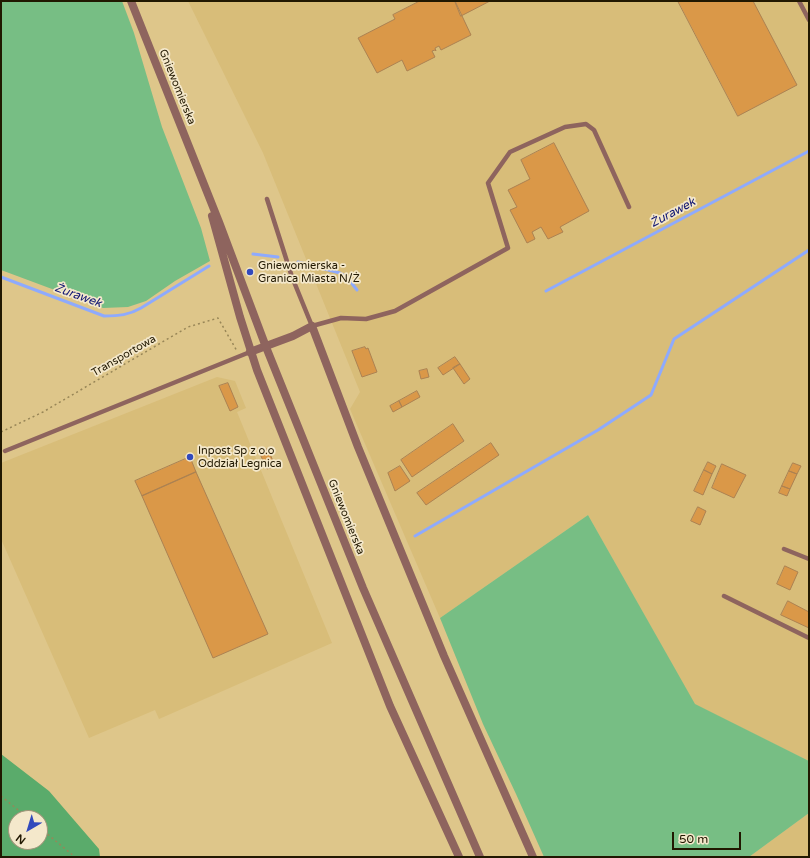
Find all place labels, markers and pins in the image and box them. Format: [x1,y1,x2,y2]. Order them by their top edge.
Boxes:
place label: Gniewomierska - Granica Miasta N/Ż [258,259,360,285]
marker: Gniewomierska - Granica Miasta N/Ż [245,267,255,277]
place label: Inpost Sp z o.o Oddział Legnica [198,444,282,470]
marker: Inpost Sp z o.o Oddział Legnica [185,452,195,462]

